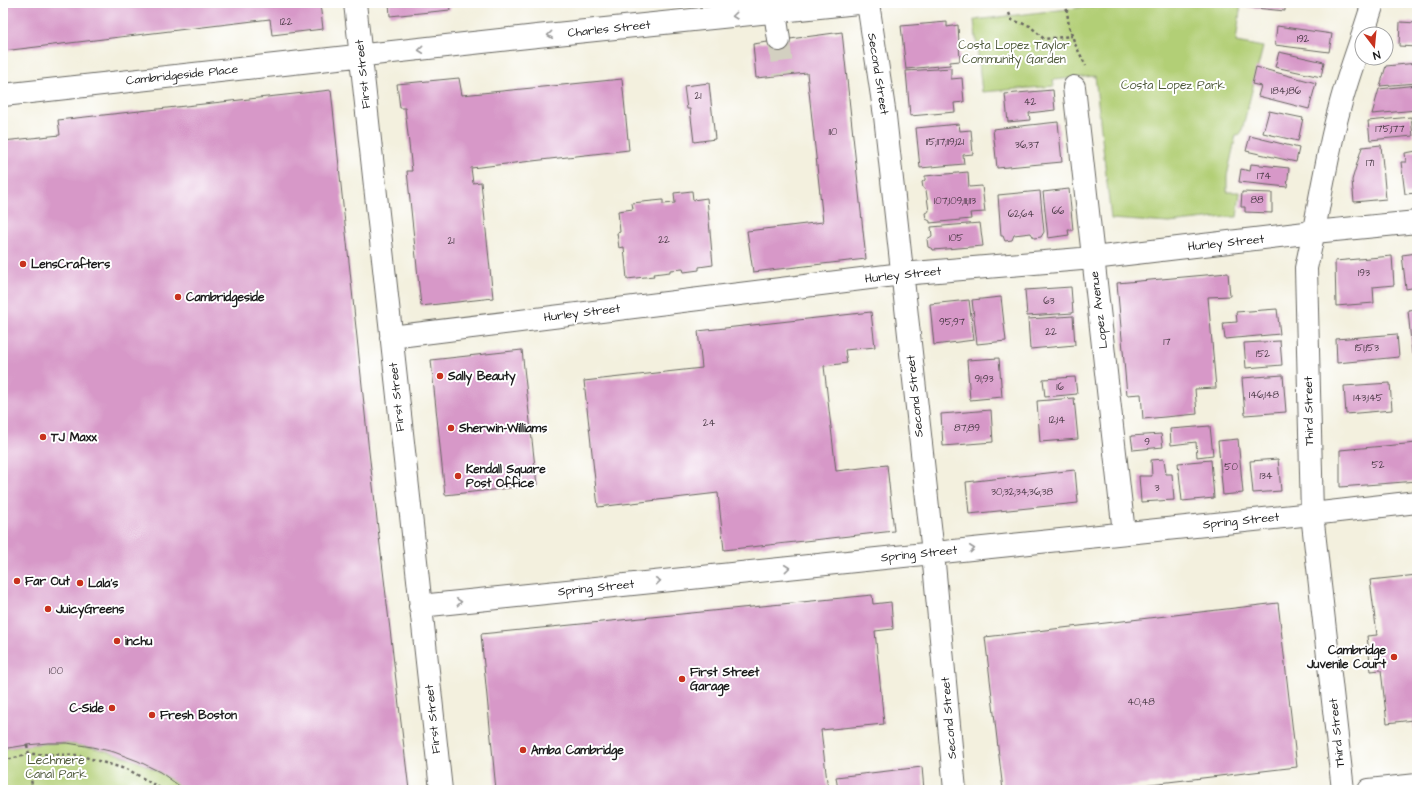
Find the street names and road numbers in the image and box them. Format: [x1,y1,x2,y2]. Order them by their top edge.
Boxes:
street label: Charles Street [567,16,652,42]
street label: Second Street [863,32,893,116]
street label: First Street [351,38,375,109]
street label: Cambridgeside Place [125,61,240,90]
street label: Hurley Street [1187,231,1265,256]
street label: Hurley Street [864,263,942,288]
street label: Lopez Avenue [1086,270,1112,350]
street label: Hurley Street [543,300,621,327]
street label: Second Street [902,354,928,438]
street label: First Street [385,361,409,432]
street label: Third Street [1300,376,1318,446]
street label: Spring Street [1202,509,1280,534]
street label: Spring Street [880,542,958,567]
street label: Spring Street [557,576,635,601]
street label: Second Street [937,676,961,760]
street label: First Street [421,683,445,754]
street label: Third Street [1325,697,1349,769]

